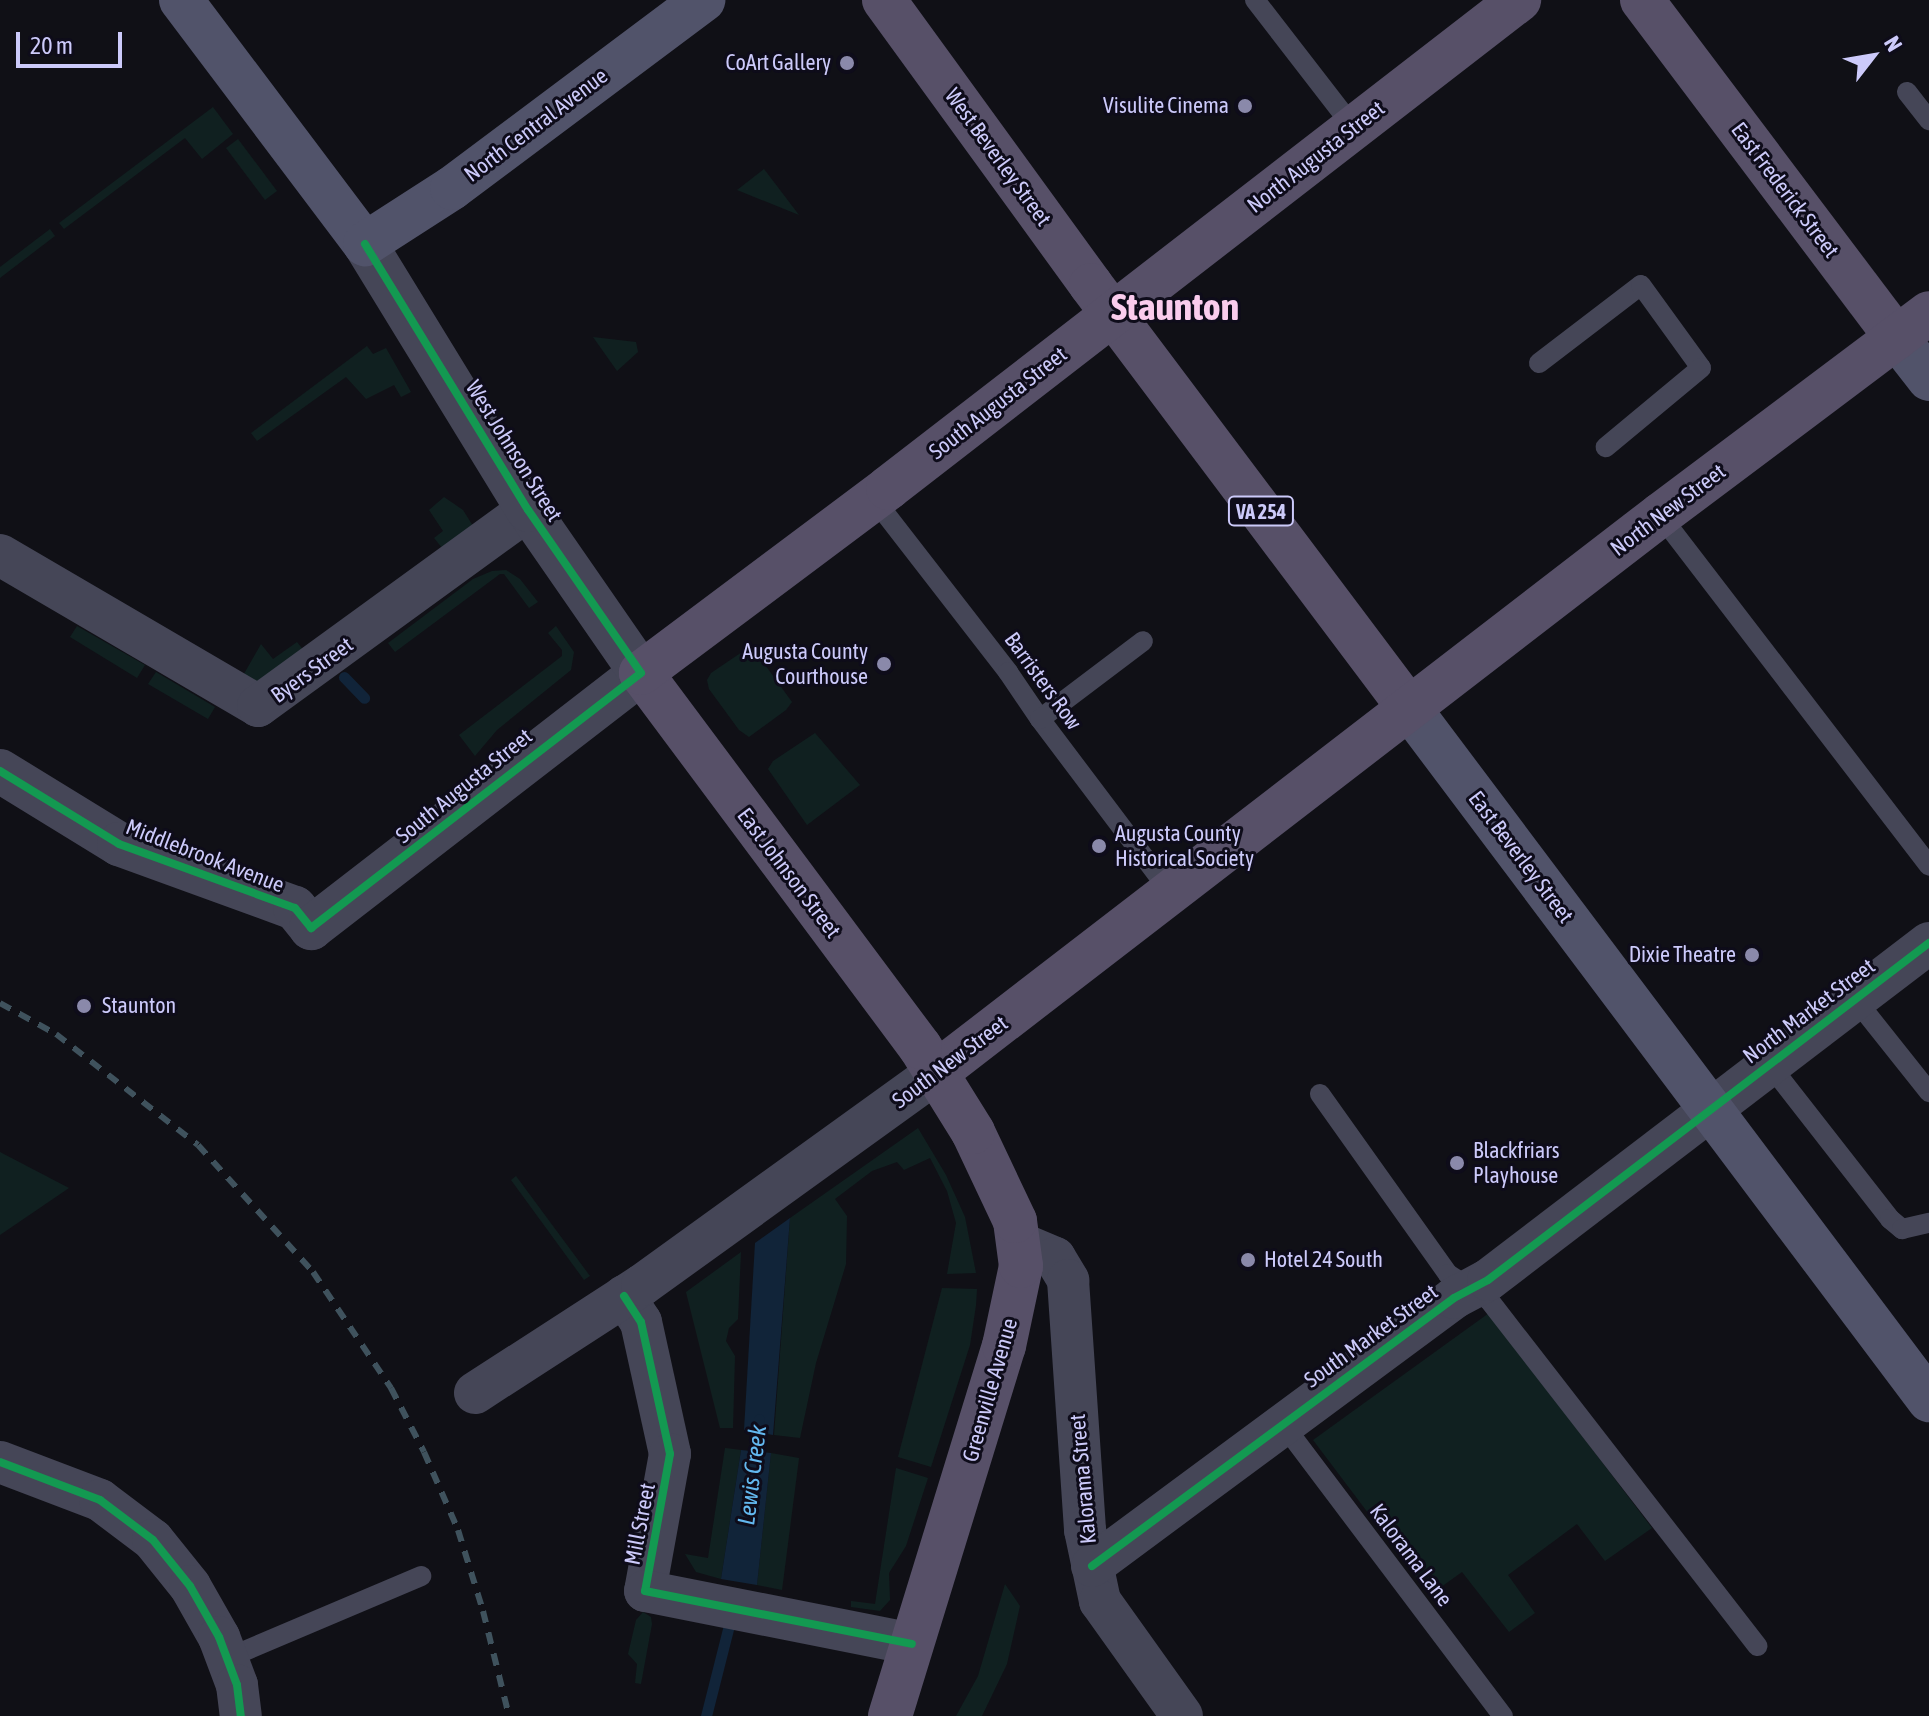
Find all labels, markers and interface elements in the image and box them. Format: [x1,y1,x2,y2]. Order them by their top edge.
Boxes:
scale bar [20,16,126,66]
north arrow [1833,16,1913,96]
text: N [1879,31,1908,56]
text: 20 m [30,32,73,59]
place label: CoArt Gallery [725,50,831,76]
marker: CoArt Gallery [838,54,856,72]
street label: North Central Avenue [459,63,613,187]
street label: West Beverley Street [939,83,1057,231]
place label: Visulite Cinema [1103,93,1229,119]
street label: North Augusta Street [1242,95,1390,219]
marker: Visulite Cinema [1236,97,1254,115]
street label: East Frederick Street [1726,117,1844,263]
district label: Staunton [1111,284,1239,330]
street label: South Augusta Street [924,341,1072,465]
street label: West Johnson Street [460,376,568,526]
street label: North New Street [1605,458,1731,562]
road number: VA 254 [1227,495,1295,527]
street label: Barristers Row [999,627,1087,735]
street label: Byers Street [266,631,358,709]
place label: Augusta County Courthouse [742,638,868,690]
marker: Augusta County Courthouse [875,655,893,673]
street label: South Augusta Street [391,723,537,849]
street label: East Beverley Street [1463,786,1579,928]
street label: East Johnson Street [732,803,846,943]
street label: Middlebrook Avenue [122,814,288,898]
place label: Augusta County Historical Society [1115,820,1254,872]
marker: Augusta County Historical Society [1090,837,1108,855]
place label: Dixie Theatre [1629,942,1736,968]
marker: Dixie Theatre [1743,946,1761,964]
street label: North Market Street [1738,953,1880,1069]
place label: Staunton [102,993,176,1019]
marker: Staunton [73,995,95,1017]
street label: South New Street [887,1010,1013,1114]
place label: Blackfriars Playhouse [1473,1137,1559,1188]
marker: Blackfriars Playhouse [1448,1154,1466,1172]
place label: Hotel 24 South [1264,1247,1383,1273]
marker: Hotel 24 South [1239,1251,1257,1269]
street label: South Market Street [1299,1279,1443,1393]
street label: Greenville Avenue [957,1315,1023,1465]
street label: Kalorama Street [1064,1413,1102,1545]
water label: Lewis Creek [732,1423,772,1527]
street label: Mill Street [619,1481,661,1567]
street label: Kalorama Lane [1364,1499,1458,1611]

